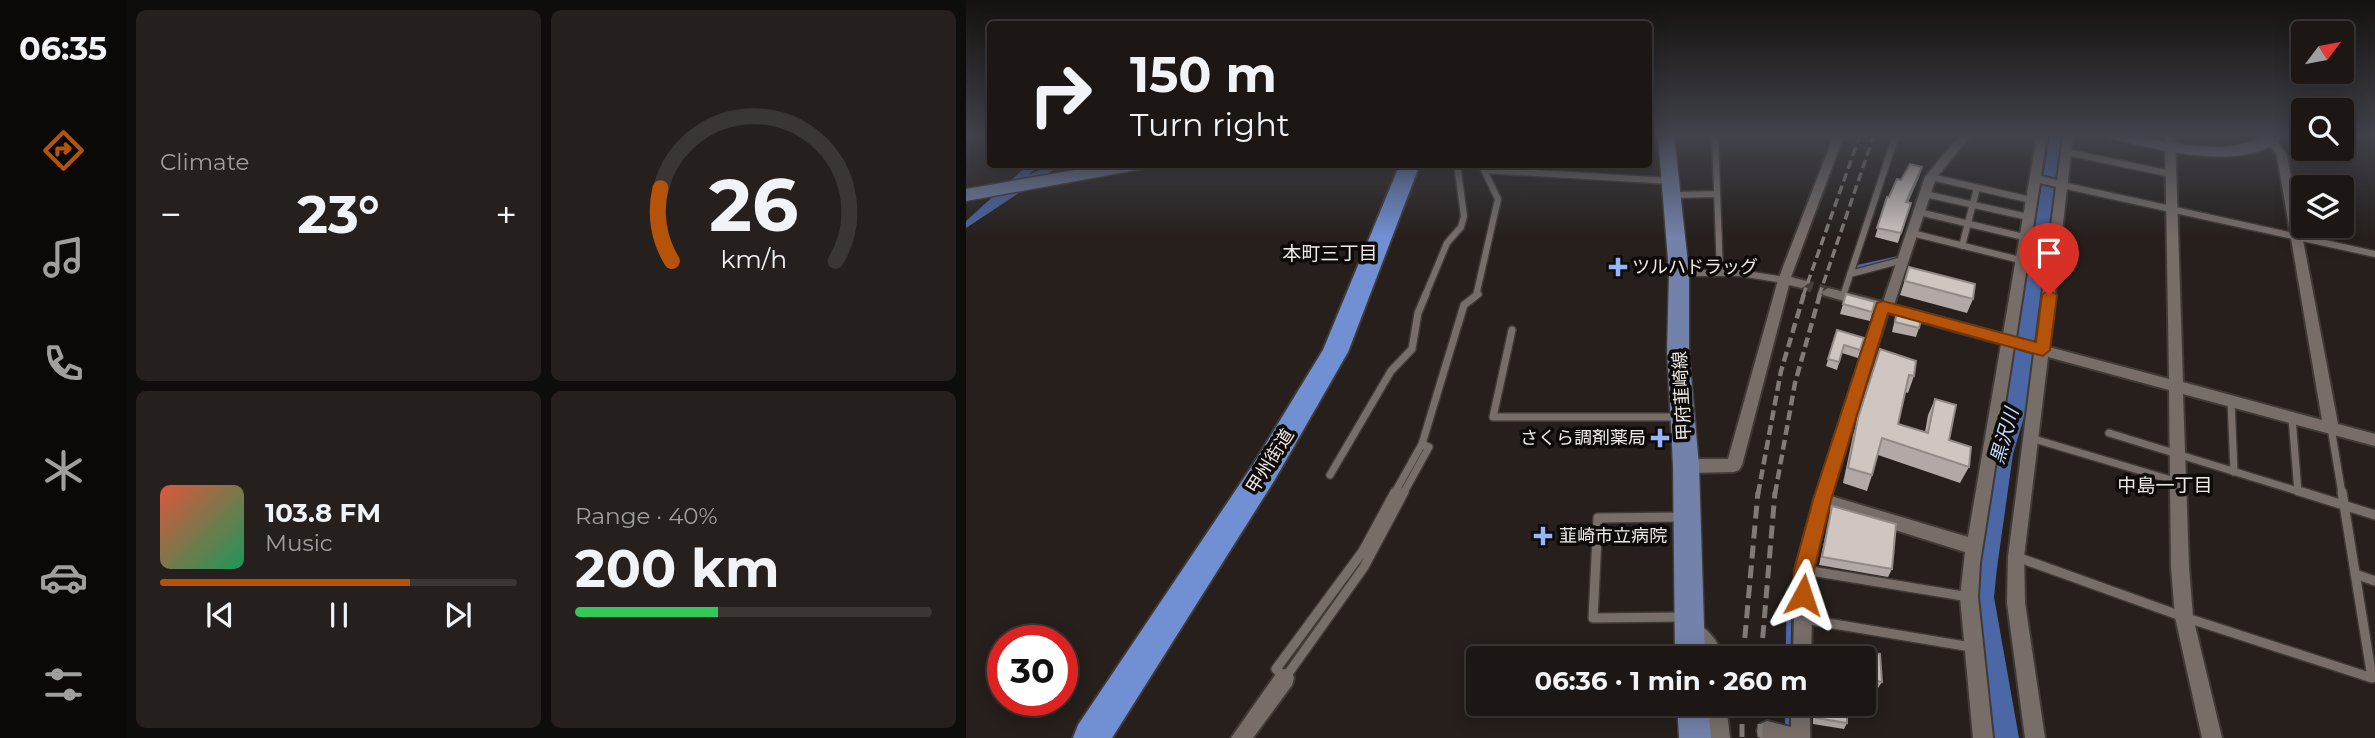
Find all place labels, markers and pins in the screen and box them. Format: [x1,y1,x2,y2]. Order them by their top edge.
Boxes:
pin [2019,223,2079,295]
place label: ツルハドラッグ [1632,256,1758,278]
marker: ツルハドラッグ [1610,259,1626,275]
place label: さくら調剤薬局 [1520,427,1646,449]
marker: さくら調剤薬局 [1652,430,1668,446]
place label: 韮崎市立病院 [1559,525,1667,547]
marker: 韮崎市立病院 [1533,526,1553,546]

